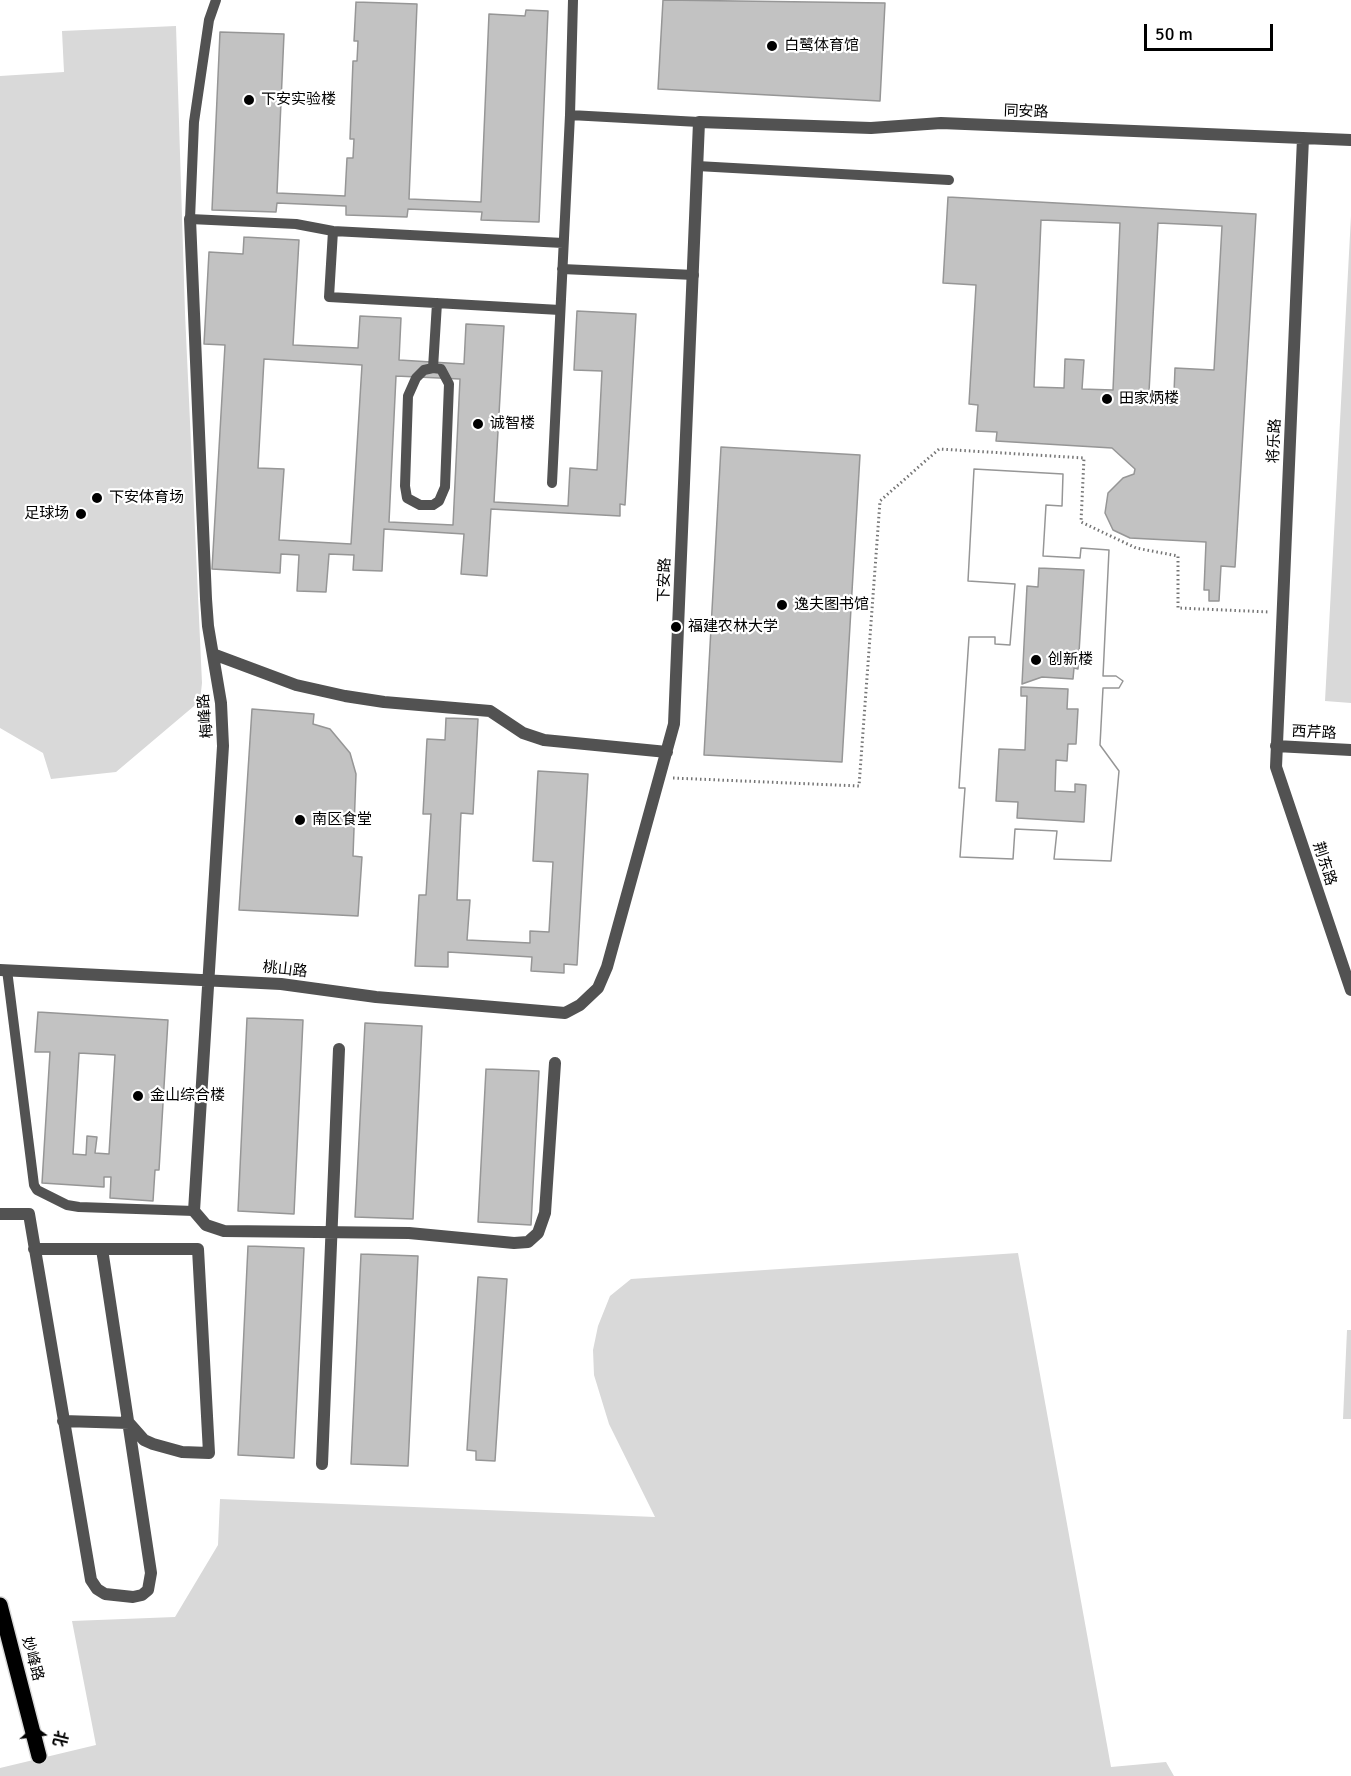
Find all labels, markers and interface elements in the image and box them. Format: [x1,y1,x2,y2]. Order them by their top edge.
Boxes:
scale bar [1147,12,1276,50]
text: 50 m [1155,23,1193,45]
place label: 白鹭体育馆 [784,37,859,55]
marker: 白鹭体育馆 [765,39,779,53]
place label: 下安实验楼 [261,91,336,109]
marker: 下安实验楼 [242,93,256,107]
street label: 同安路 [1003,102,1049,122]
place label: 田家炳楼 [1119,390,1179,408]
marker: 田家炳楼 [1100,392,1114,406]
place label: 诚智楼 [490,415,535,433]
marker: 诚智楼 [471,417,485,431]
street label: 将乐路 [1265,418,1285,464]
place label: 下安体育场 [109,489,184,507]
marker: 下安体育场 [90,491,104,505]
place label: 足球场 [24,505,69,523]
marker: 足球场 [74,507,88,521]
street label: 下安路 [655,557,675,603]
place label: 逸夫图书馆 [794,596,869,614]
marker: 逸夫图书馆 [775,598,789,612]
place label: 福建农林大学 [688,618,778,636]
marker: 福建农林大学 [669,620,683,634]
place label: 创新楼 [1048,651,1093,669]
marker: 创新楼 [1029,653,1043,667]
street label: 梅峰路 [195,693,217,739]
street label: 西芹路 [1291,723,1337,743]
place label: 南区食堂 [312,811,372,829]
marker: 南区食堂 [293,813,307,827]
street label: 荆东路 [1308,840,1340,888]
street label: 桃山路 [262,959,308,981]
place label: 金山综合楼 [150,1087,225,1105]
marker: 金山综合楼 [131,1089,145,1103]
street label: 妙峰路 [17,1635,47,1683]
north arrow [12,1704,72,1764]
text: 北 [48,1728,71,1749]

